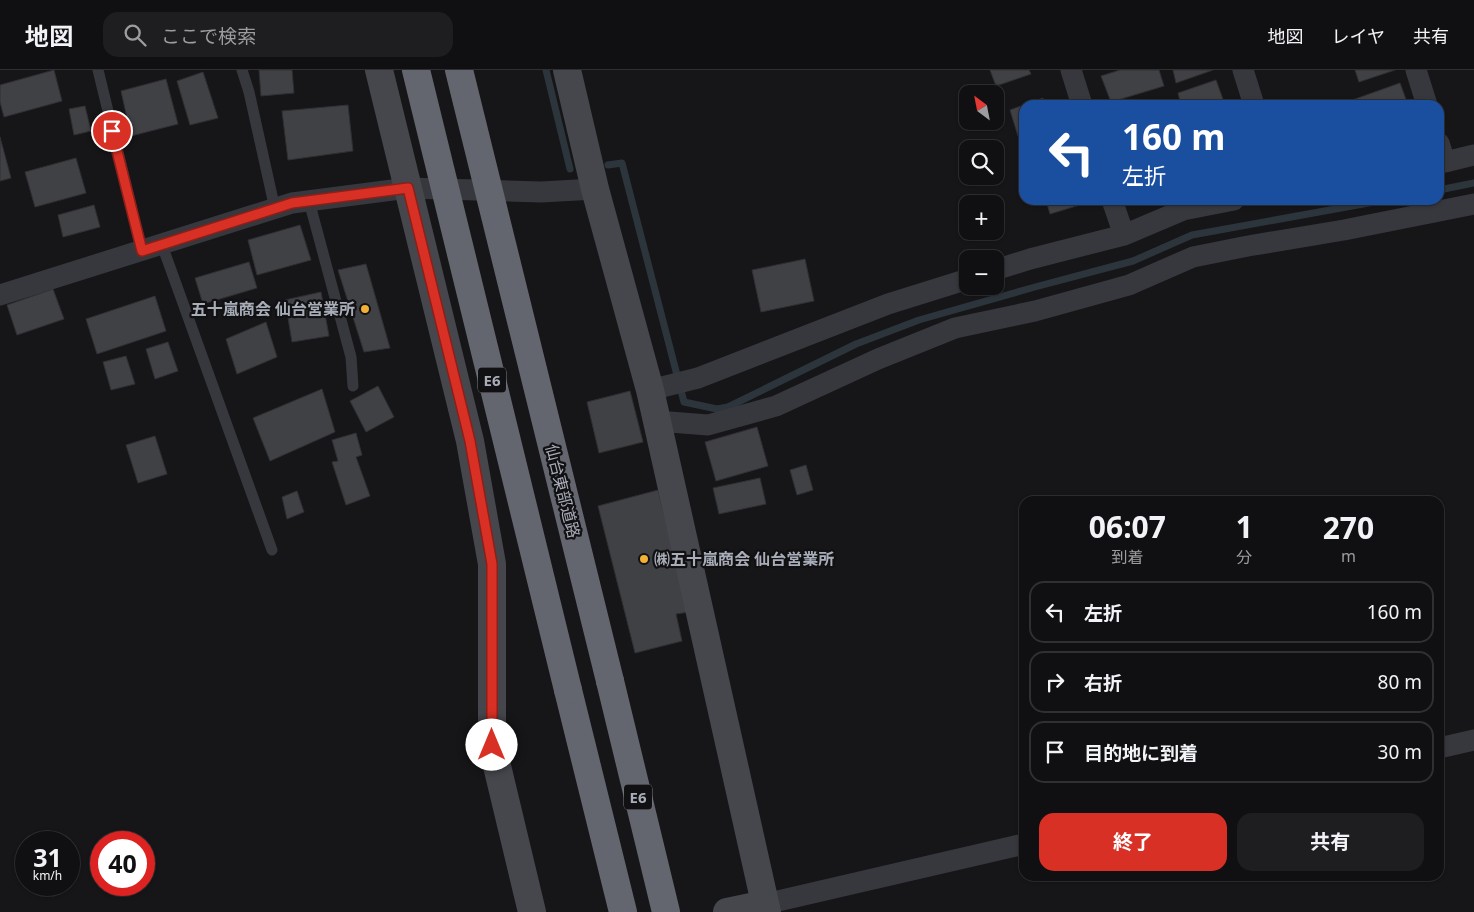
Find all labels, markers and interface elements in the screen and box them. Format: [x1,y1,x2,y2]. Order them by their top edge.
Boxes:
search box [103,12,453,57]
text: 地図 [25,19,73,52]
icon: search [121,21,149,49]
text: ここで検索 [161,23,256,49]
text: 地図 [1268,24,1304,48]
text: レイヤ [1332,24,1385,48]
text: 共有 [1413,24,1449,48]
north arrow [959,85,1004,130]
map controls [959,85,1004,295]
pin [91,110,133,152]
text: 160 m [1122,113,1225,160]
icon: arrive [98,117,126,145]
icon: left [1039,120,1104,185]
button: search [959,140,1004,185]
text: 左折 [1122,160,1166,190]
button: + [959,195,1004,240]
button: − [959,250,1004,295]
place label: 五十嵐商会 仙台営業所 [191,298,355,320]
marker: 五十嵐商会 仙台営業所 [359,303,371,315]
road number: E6 [478,368,506,392]
street label: 仙台東部道路 [541,442,585,540]
text: 06:07 [1089,506,1166,547]
text: 1 [1236,506,1253,547]
text: 270 [1323,507,1374,548]
text: m [1341,545,1356,567]
text: 到着 [1111,546,1143,568]
text: 分 [1236,546,1252,568]
place label: ㈱五十嵐商会 仙台営業所 [654,548,834,570]
marker: ㈱五十嵐商会 仙台営業所 [638,553,650,565]
icon: left [1041,598,1069,626]
text: 160 m [1367,599,1422,625]
text: 左折 [1084,600,1122,626]
icon: right [1041,668,1069,696]
text: 80 m [1378,669,1422,695]
text: 右折 [1084,670,1122,696]
position arrow [465,718,517,770]
icon: arrive [1041,738,1069,766]
text: 30 m [1378,739,1422,765]
text: 目的地に到着 [1084,740,1198,766]
road number: E6 [624,784,652,810]
button: 終了 [1039,813,1227,871]
button: 共有 [1237,813,1424,871]
speed limit sign: 40 [90,831,155,896]
text: 31 [33,840,62,874]
text: km/h [33,867,62,884]

